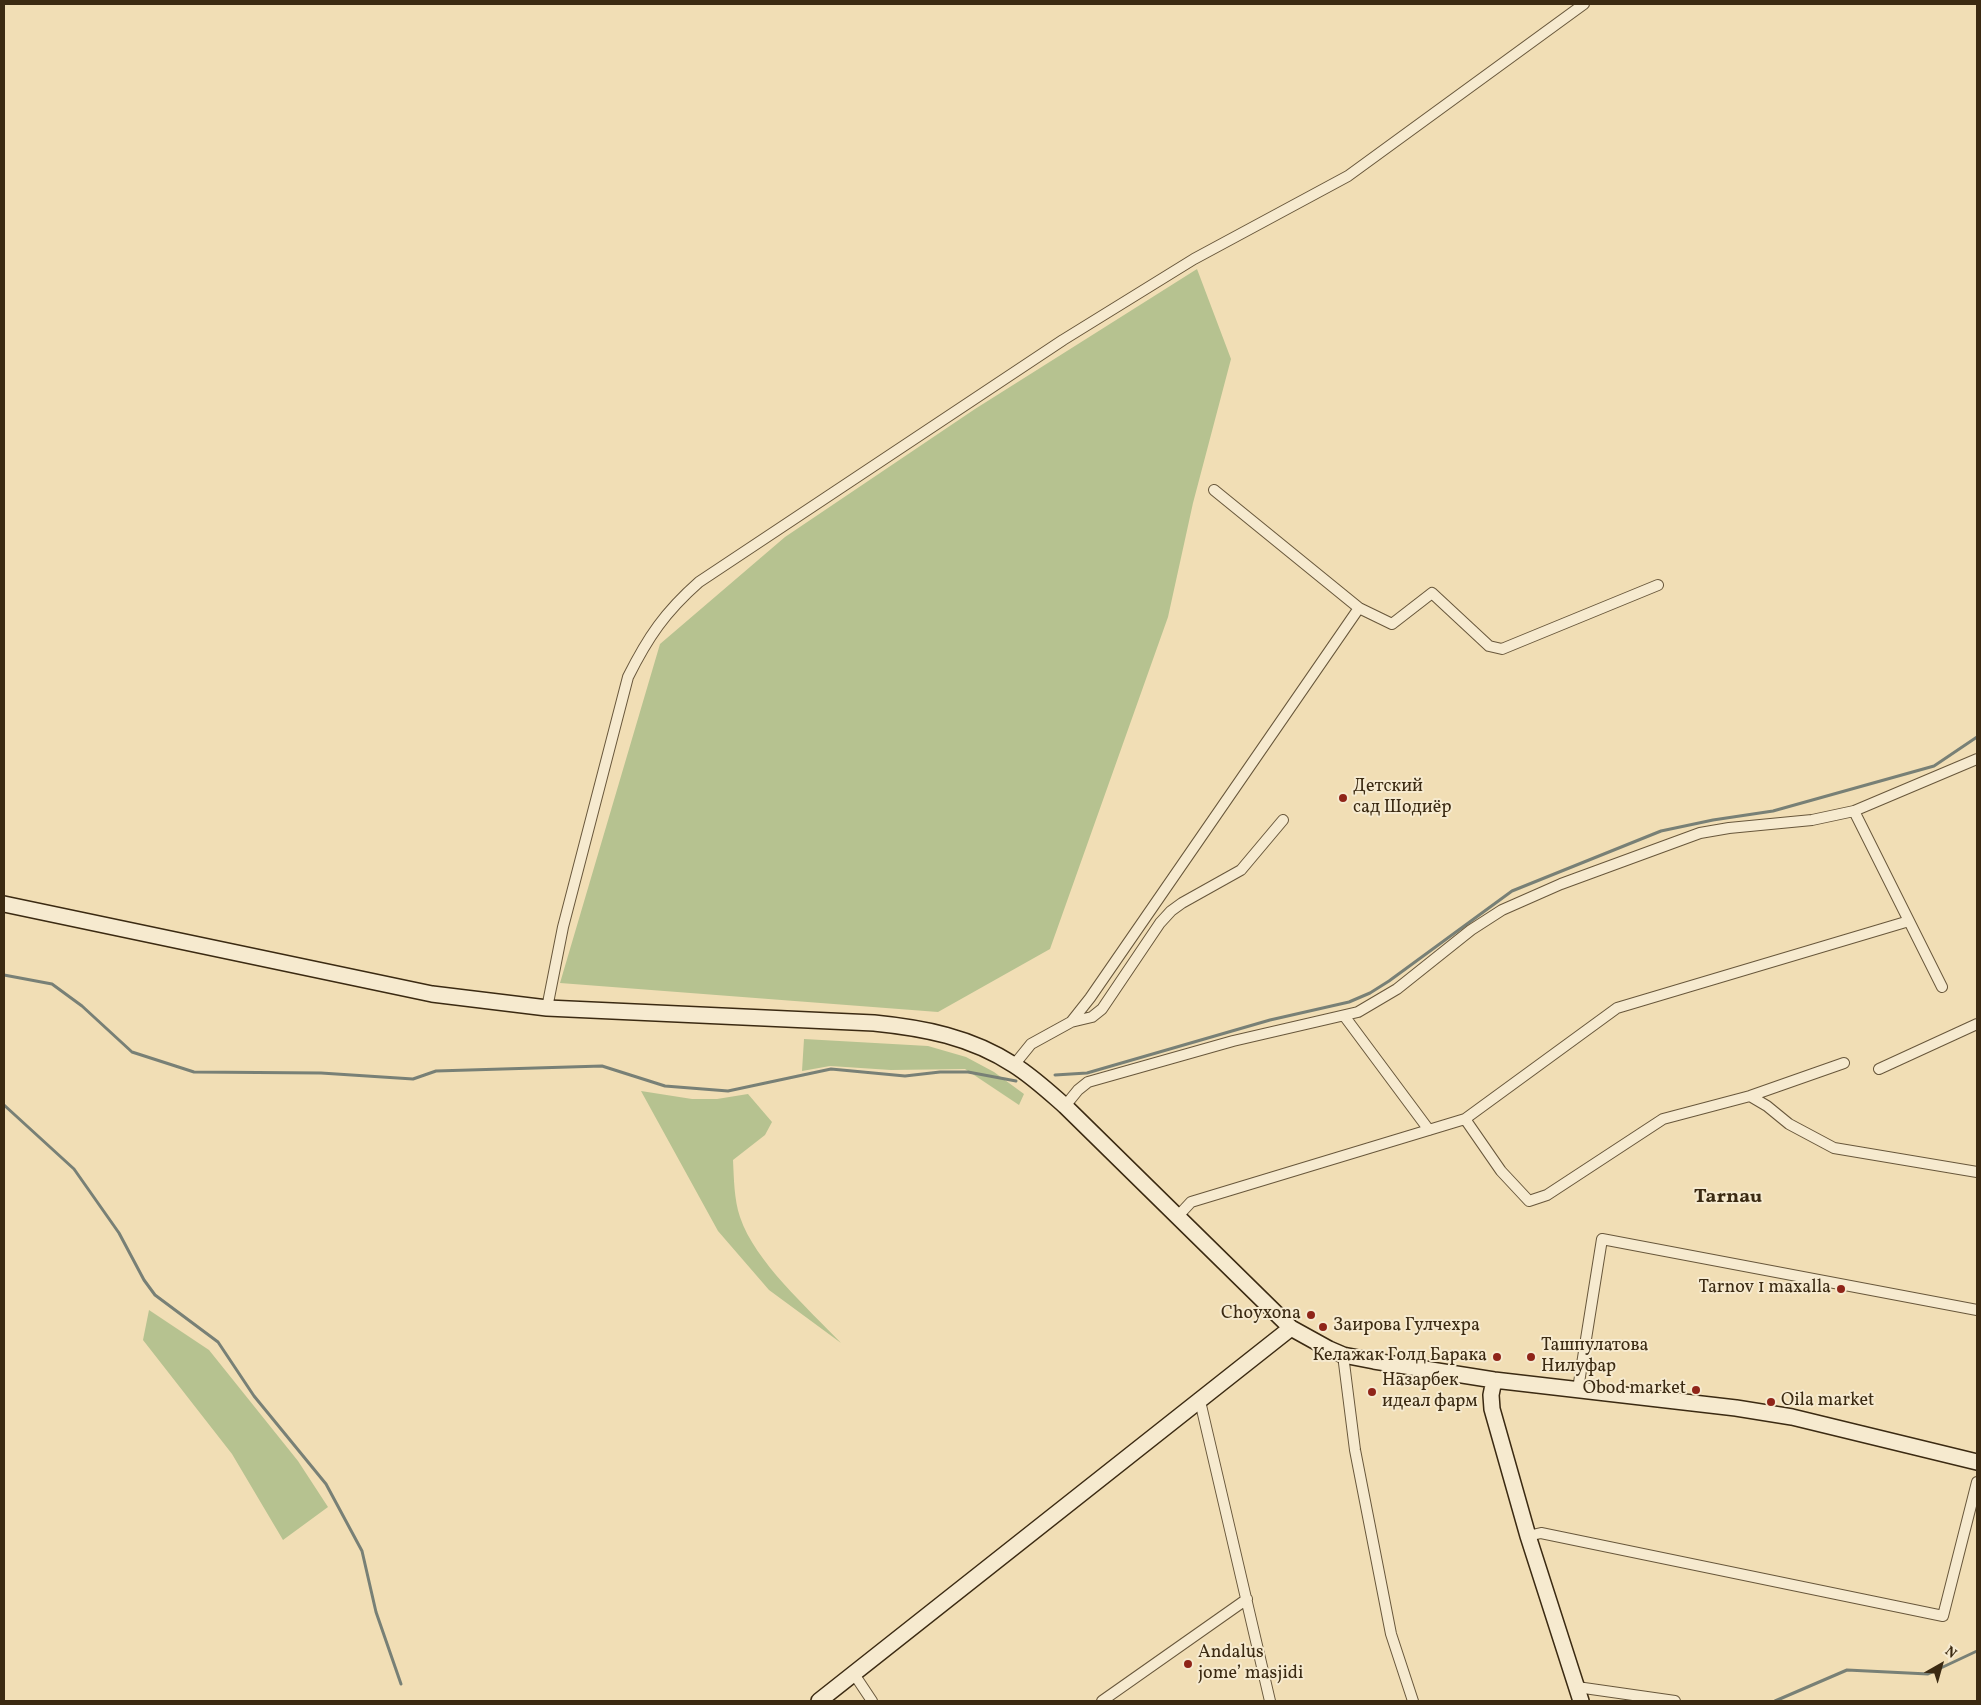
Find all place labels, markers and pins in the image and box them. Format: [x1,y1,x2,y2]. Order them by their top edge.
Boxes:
place label: Детский сад Шодиёр [1353,777,1452,820]
marker: Детский сад Шодиёр [1337,792,1349,804]
place label: Tarnov 1 maxalla [1698,1278,1831,1300]
marker: Tarnov 1 maxalla [1835,1283,1847,1295]
place label: Choyxona [1221,1304,1301,1326]
marker: Choyxona [1305,1309,1317,1321]
place label: Заирова Гулчехра [1333,1316,1480,1338]
marker: Заирова Гулчехра [1317,1321,1329,1333]
place label: Ташпулатова Нилуфар [1541,1336,1649,1378]
place label: Келажак Голд Барака [1313,1346,1487,1368]
marker: Келажак Голд Барака [1491,1351,1503,1363]
marker: Ташпулатова Нилуфар [1525,1351,1537,1363]
place label: Назарбек идеал фарм [1382,1371,1477,1414]
place label: Obod market [1583,1379,1686,1401]
marker: Obod market [1690,1384,1702,1396]
marker: Назарбек идеал фарм [1366,1386,1378,1398]
place label: Oila market [1781,1391,1874,1413]
marker: Oila market [1765,1396,1777,1408]
place label: Andalus jome’ masjidi [1198,1643,1303,1686]
marker: Andalus jome’ masjidi [1182,1658,1194,1670]

